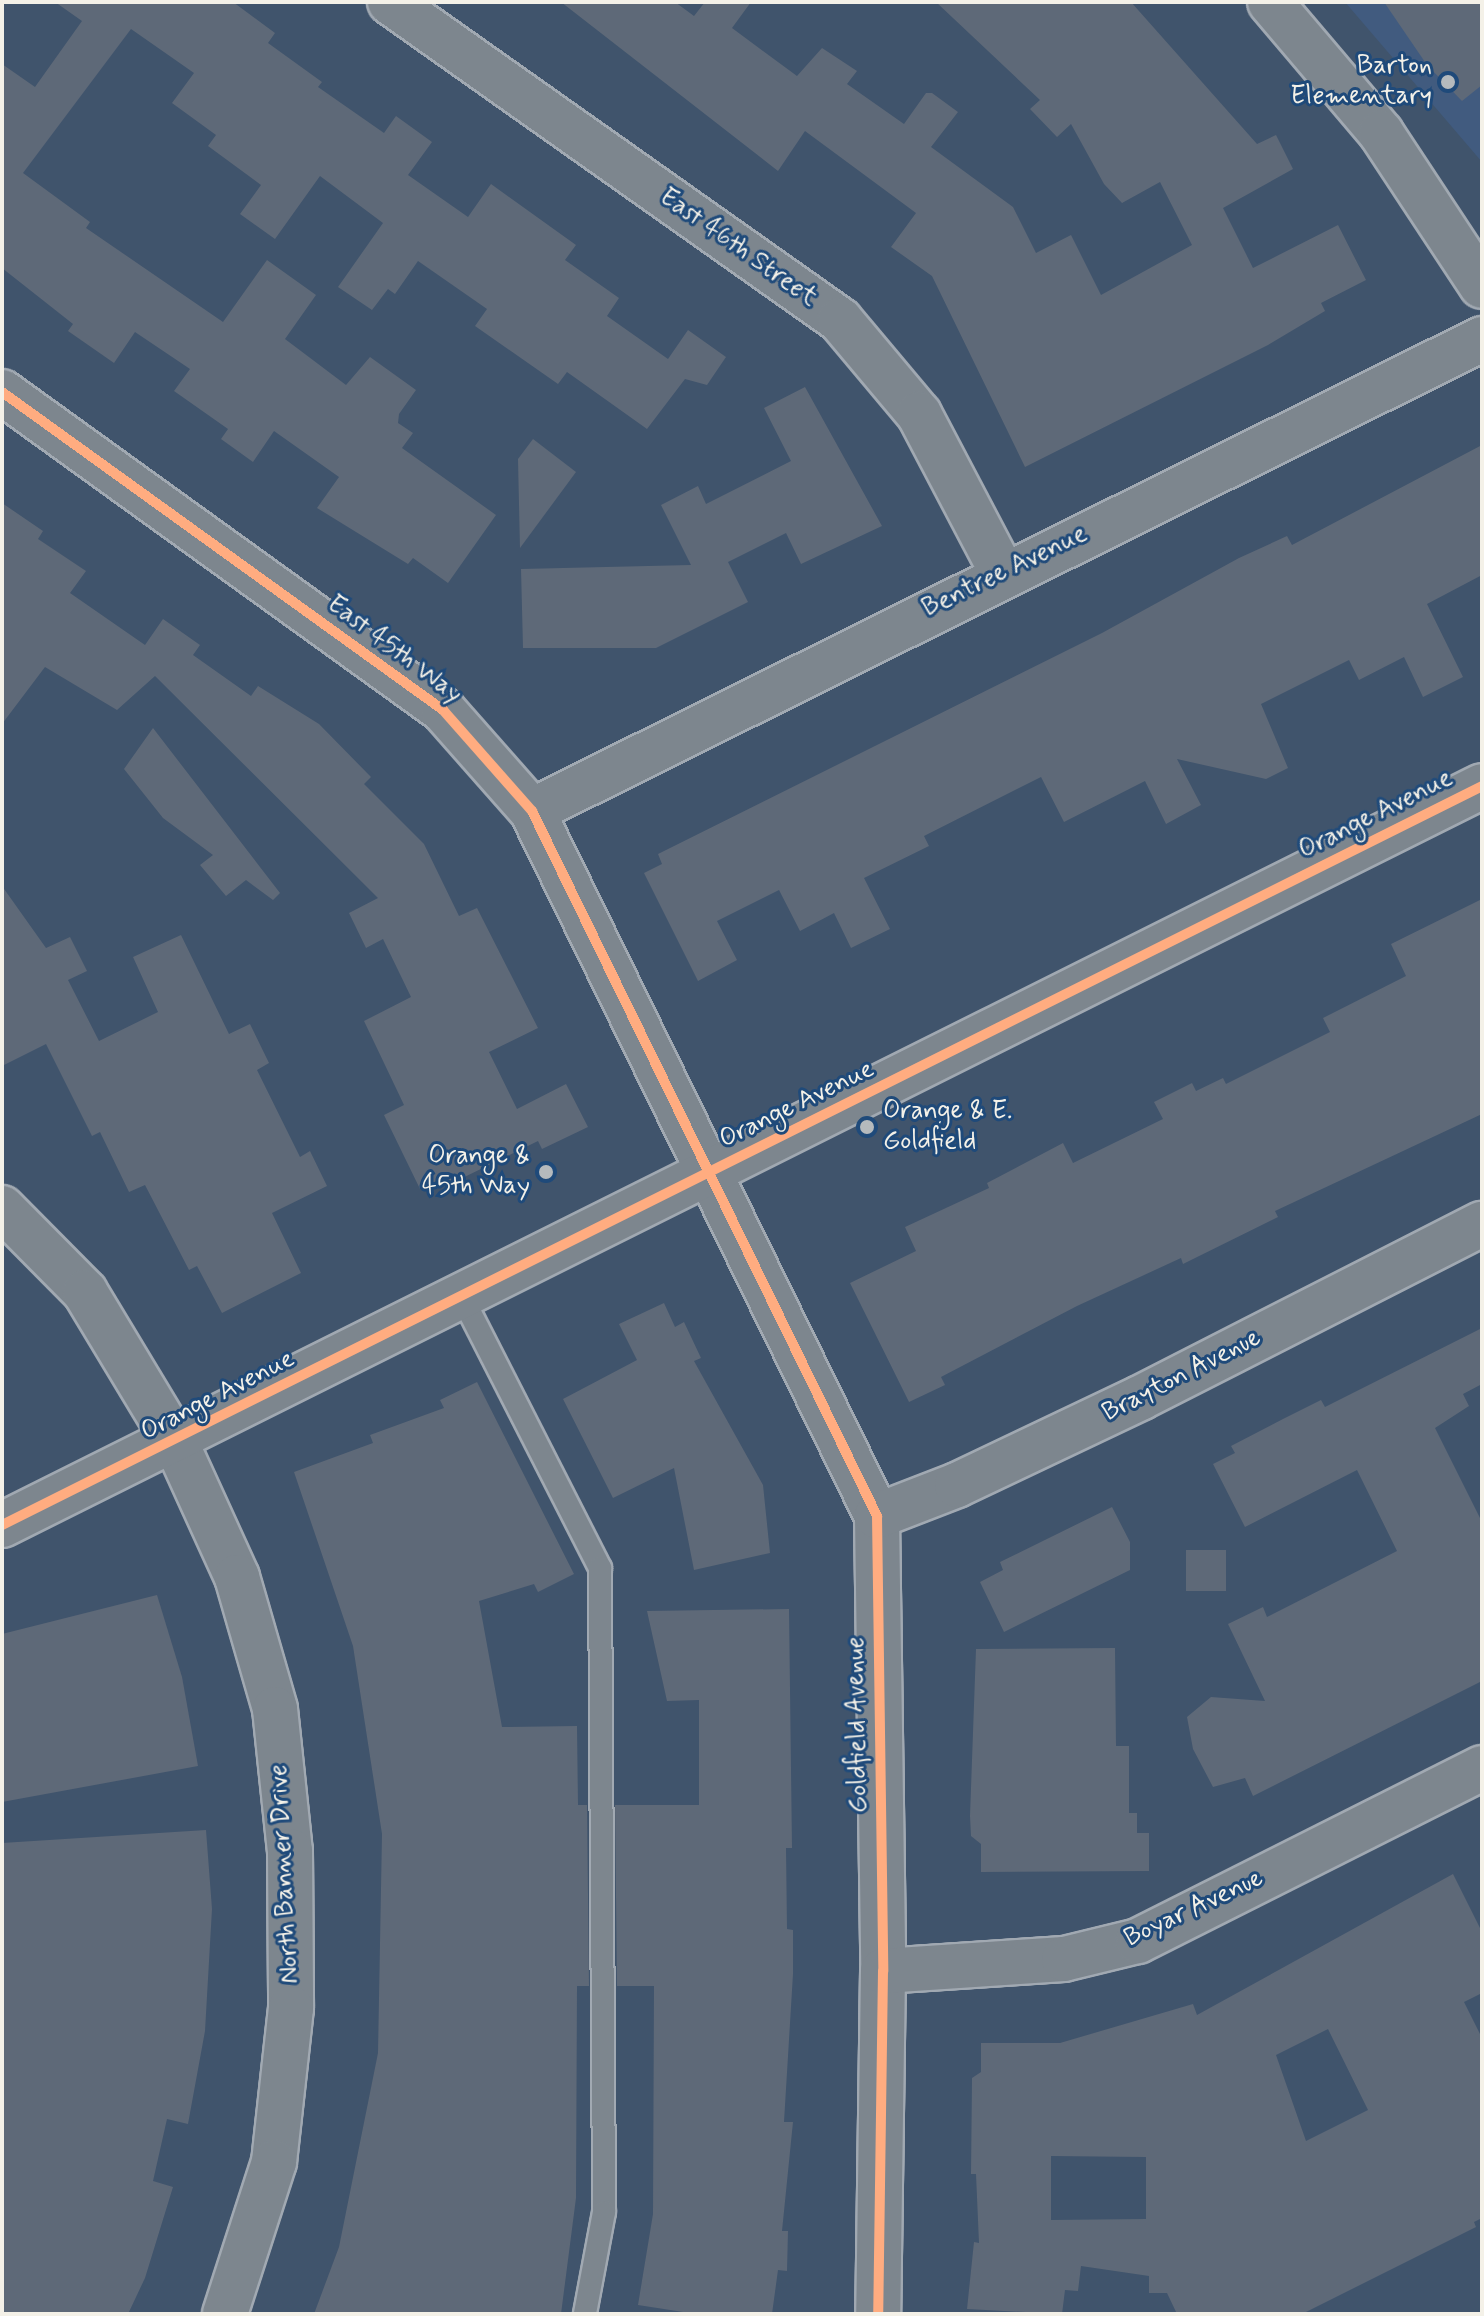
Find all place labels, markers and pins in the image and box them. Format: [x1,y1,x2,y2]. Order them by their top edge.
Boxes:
place label: Barton Elementary [1290,51,1432,112]
marker: Barton Elementary [1439,73,1457,91]
place label: Orange & E. Goldfield [883,1096,1012,1158]
marker: Orange & E. Goldfield [858,1118,876,1136]
place label: Orange & 45th Way [422,1141,530,1202]
marker: Orange & 45th Way [537,1163,555,1181]

